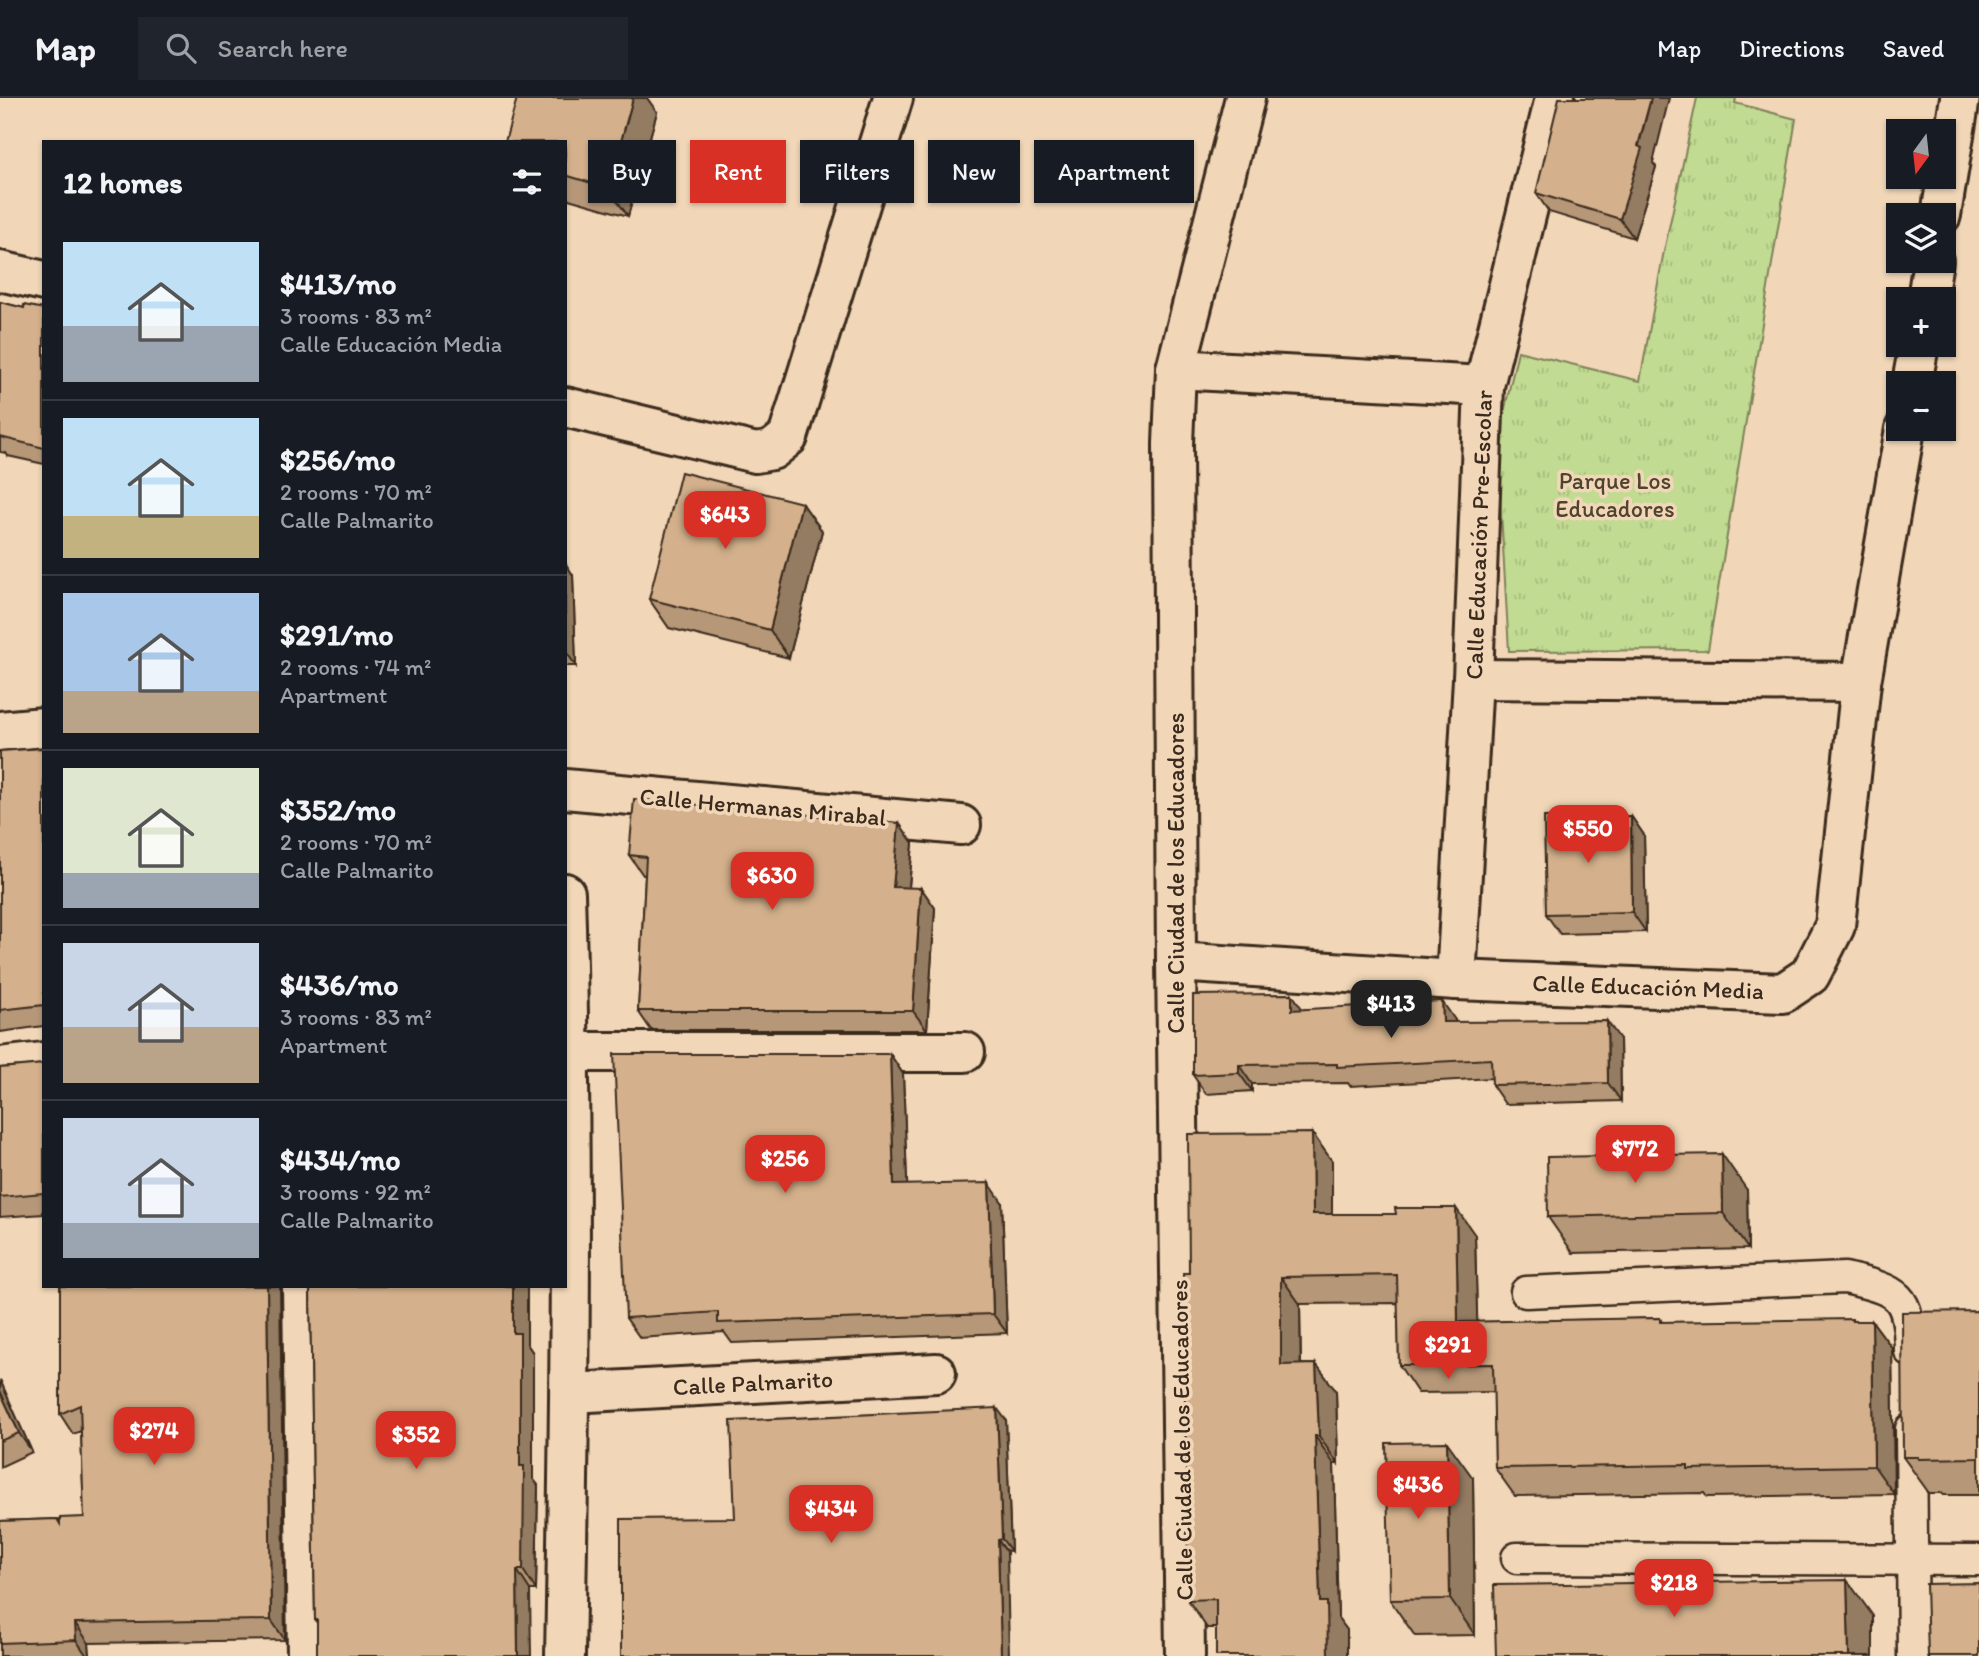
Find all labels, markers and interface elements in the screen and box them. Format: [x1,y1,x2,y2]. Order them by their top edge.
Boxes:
search box [138,17,628,80]
text: Map [35,29,96,68]
icon: search [162,29,200,67]
text: Search here [218,32,348,64]
text: Map [1657,34,1701,63]
text: Directions [1739,34,1845,63]
text: Saved [1883,34,1944,63]
north arrow [1886,119,1956,189]
map controls [1886,119,1956,441]
chip: Buy [588,140,676,203]
chip: Rent [690,140,786,203]
chip: Filters [800,140,914,203]
chip: New [928,140,1020,203]
chip: Apartment [1034,140,1194,203]
icon: filters [508,163,546,201]
text: 12 homes [63,164,183,201]
button: layers [1886,203,1956,273]
text: $413/mo [280,265,397,302]
icon: home [119,270,203,354]
button: + [1886,287,1956,357]
text: 3 rooms · 83 m² [280,302,432,330]
text: Calle Educación Media [280,330,502,358]
button: − [1886,371,1956,441]
street label: Calle Educación Pre-Escolar [1459,390,1498,680]
text: $256/mo [280,441,396,478]
icon: home [119,446,203,530]
park label: Parque Los Educadores [1555,466,1675,523]
text: 2 rooms · 70 m² [280,478,432,506]
pin: $643 [684,491,766,551]
text: $643 [700,500,750,528]
text: Calle Palmarito [280,506,434,534]
text: $291/mo [280,616,394,653]
icon: home [119,621,203,705]
text: 2 rooms · 74 m² [280,653,432,681]
text: Apartment [280,681,387,709]
street label: Calle Ciudad de los Educadores [1161,712,1190,1034]
street label: Calle Hermanas Mirabal [638,781,888,832]
text: $352/mo [280,791,396,828]
icon: home [119,796,203,880]
pin: $550 [1547,806,1629,865]
text: $550 [1563,814,1613,842]
text: 2 rooms · 70 m² [280,828,432,856]
pin: $630 [731,852,813,912]
text: Calle Palmarito [280,856,434,884]
text: $630 [747,861,797,889]
text: $436/mo [280,966,399,1003]
street label: Calle Educación Media [1532,968,1764,1005]
icon: home [119,971,203,1055]
pin: $413 [1350,981,1432,1040]
text: $413 [1367,989,1415,1017]
text: 3 rooms · 83 m² [280,1003,432,1031]
text: Apartment [280,1031,387,1059]
pin: $772 [1594,1126,1676,1185]
text: $772 [1612,1134,1658,1162]
pin: $256 [744,1136,826,1195]
text: $434/mo [280,1141,401,1178]
text: $256 [761,1144,809,1172]
icon: home [119,1146,203,1230]
text: 3 rooms · 92 m² [280,1178,431,1206]
text: Calle Palmarito [280,1206,434,1234]
street label: Calle Ciudad de los Educadores [1164,1279,1199,1601]
pin: $291 [1407,1322,1489,1381]
text: $291 [1425,1330,1471,1358]
street label: Calle Palmarito [672,1364,834,1401]
pin: $274 [113,1408,195,1467]
pin: $352 [375,1412,457,1471]
text: $274 [130,1416,179,1444]
text: $352 [392,1420,440,1448]
pin: $436 [1377,1462,1459,1521]
text: $436 [1393,1470,1443,1498]
pin: $434 [790,1486,872,1545]
text: $434 [805,1494,857,1522]
pin: $218 [1633,1560,1715,1619]
text: $218 [1650,1568,1698,1596]

